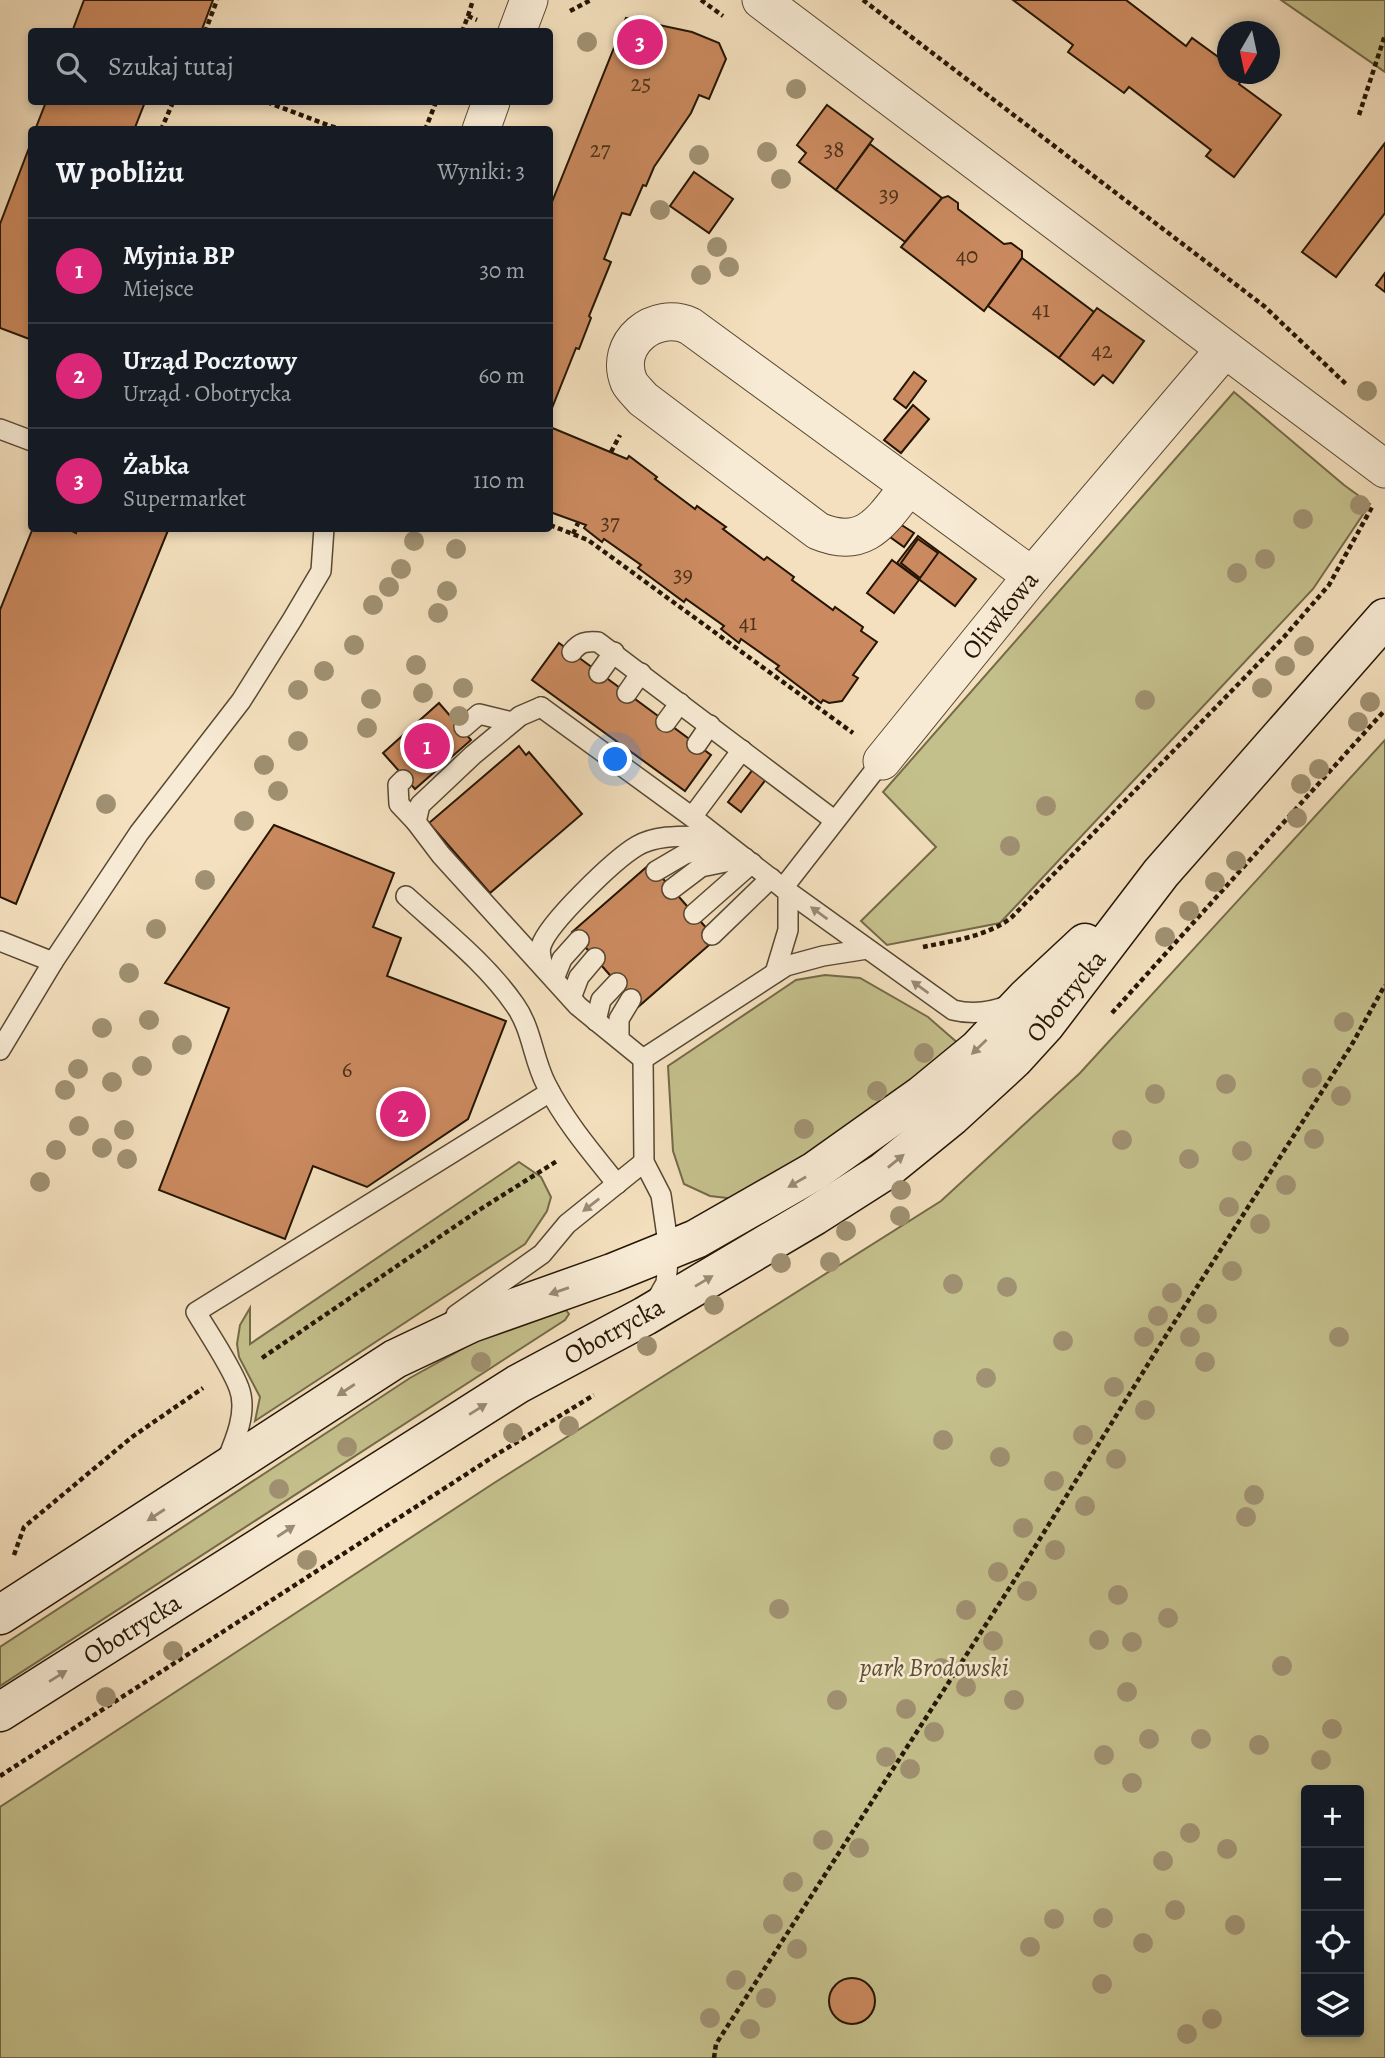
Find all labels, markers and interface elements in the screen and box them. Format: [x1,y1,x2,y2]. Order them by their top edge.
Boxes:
pin: 3 [617,16,663,68]
north arrow [1217,21,1280,84]
search box [28,28,553,105]
icon: search [52,48,90,86]
text: Szukaj tutaj [108,49,234,84]
house number: 25 [631,68,651,99]
house number: 27 [590,134,611,165]
house number: 38 [824,134,844,165]
text: W pobliżu [56,152,184,192]
text: Wyniki: 3 [437,156,525,187]
house number: 39 [879,179,899,210]
text: Myjnia BP [123,238,234,273]
house number: 40 [956,240,978,271]
text: 1 [75,255,83,286]
text: 30 m [479,255,525,286]
text: Miejsce [123,273,194,304]
house number: 41 [1032,294,1050,325]
house number: 42 [1091,335,1113,366]
text: Urząd Pocztowy [123,343,297,378]
text: 2 [73,360,85,391]
text: 60 m [478,360,525,391]
text: Urząd · Obotrycka [123,378,291,409]
text: Żabka [123,448,190,483]
text: 3 [74,465,84,496]
text: 110 m [473,465,525,496]
text: Supermarket [123,483,246,514]
house number: 37 [600,507,620,538]
house number: 39 [673,559,693,590]
street label: Oliwkowa [953,563,1047,667]
house number: 41 [739,607,757,638]
pin: 1 [404,720,450,772]
your location [598,742,632,776]
one-way arrow [810,907,828,921]
street label: Obotrycka [1018,942,1114,1050]
one-way arrow [911,980,929,994]
one-way arrow [971,1038,988,1054]
house number: 6 [342,1054,352,1085]
pin: 2 [380,1088,426,1140]
one-way arrow [888,1154,905,1169]
one-way arrow [787,1176,806,1188]
one-way arrow [582,1197,600,1211]
one-way arrow [694,1275,713,1288]
one-way arrow [549,1286,570,1297]
street label: Obotrycka [557,1289,671,1373]
one-way arrow [337,1384,356,1397]
one-way arrow [468,1402,487,1415]
one-way arrow [146,1508,166,1521]
one-way arrow [276,1524,295,1537]
street label: Obotrycka [76,1585,188,1673]
park label: park Brodowski [858,1650,1009,1685]
one-way arrow [48,1669,67,1682]
map controls [1301,1785,1364,2037]
button: + [1301,1785,1364,1848]
button: − [1301,1848,1364,1911]
button: locate [1301,1911,1364,1974]
button: layers [1301,1974,1364,2037]

